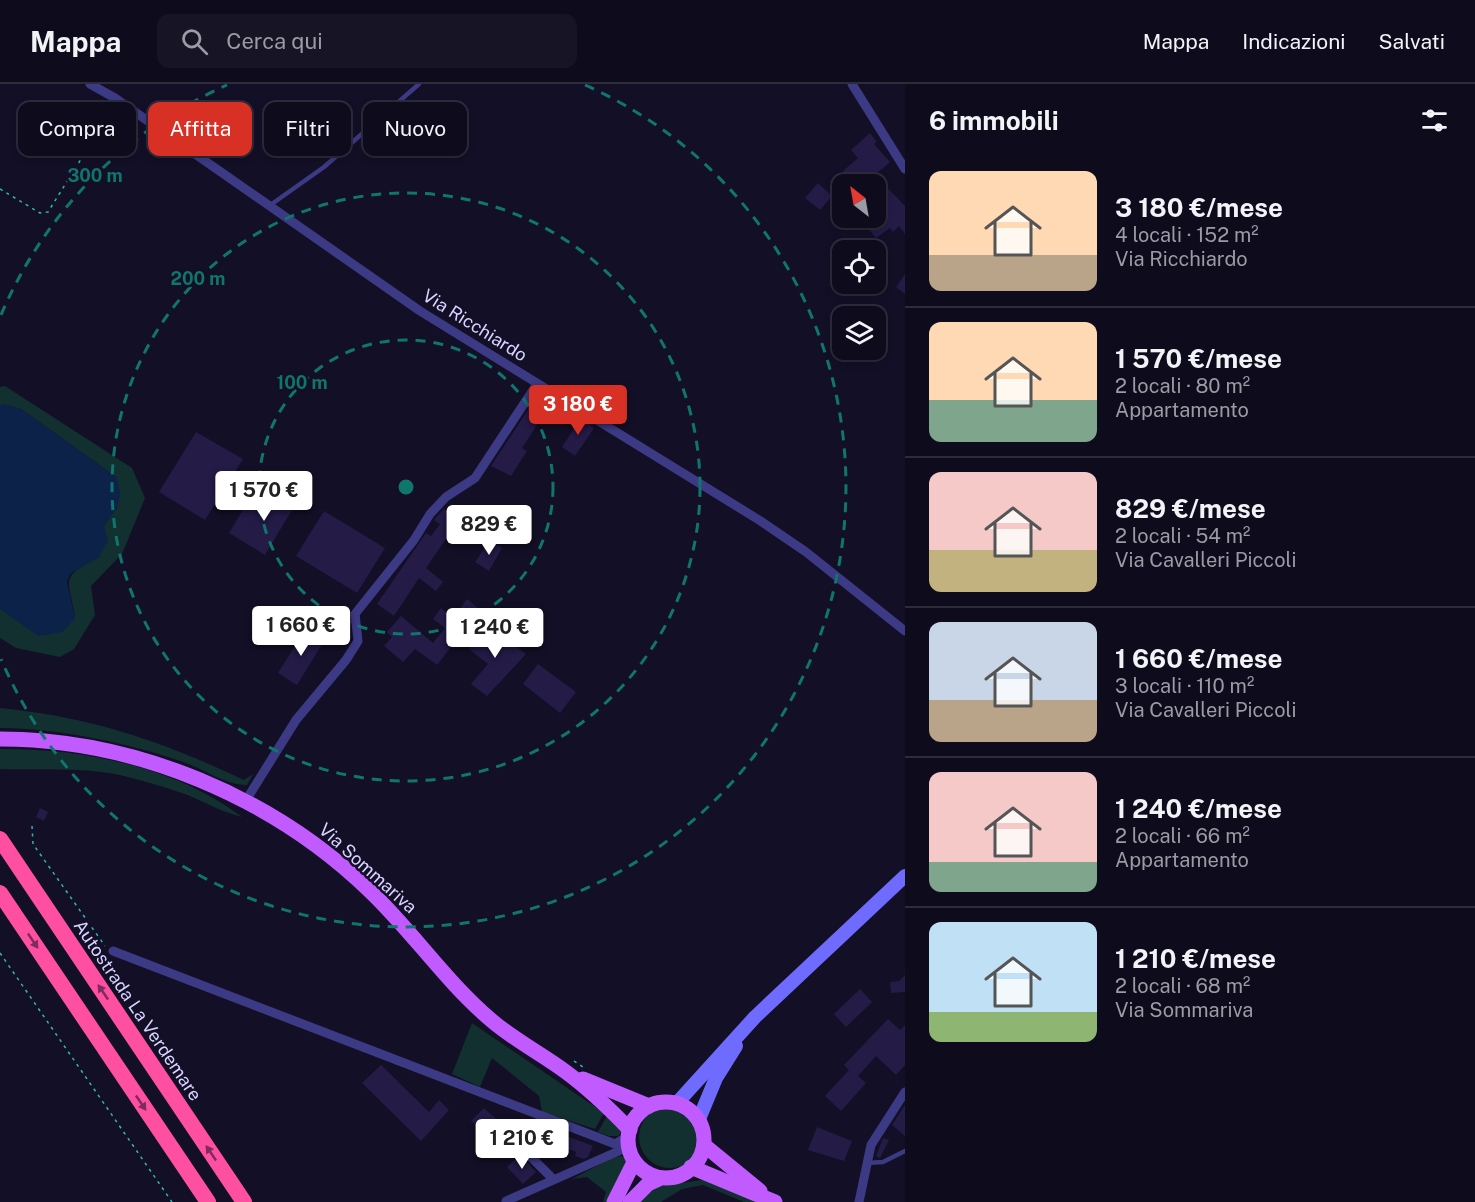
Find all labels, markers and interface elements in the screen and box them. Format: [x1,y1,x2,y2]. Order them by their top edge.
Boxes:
search box [157,14,577,68]
text: Mappa [30,25,121,58]
icon: search [178,25,211,58]
text: Cerca qui [226,28,323,54]
text: Mappa [1143,29,1209,54]
text: Indicazioni [1242,29,1346,54]
text: Salvati [1379,29,1445,54]
chip: Compra [18,102,136,156]
chip: Affitta [148,102,252,156]
chip: Filtri [264,102,351,156]
chip: Nuovo [363,102,467,156]
icon: filters [1418,104,1451,137]
text: 6 immobili [929,105,1059,136]
text: 300 m [67,165,123,186]
north arrow [832,174,886,228]
map controls [832,174,886,360]
text: 3 180 €/mese [1115,192,1283,223]
icon: home [977,195,1049,267]
text: 4 locali · 152 m² [1115,223,1259,247]
button: locate [832,240,886,294]
text: Via Ricchiardo [1115,247,1248,271]
text: 200 m [171,268,225,289]
street label: Via Ricchiardo [419,284,531,366]
button: layers [832,306,886,360]
text: 1 570 €/mese [1115,343,1282,374]
icon: home [977,346,1049,418]
text: 100 m [276,372,328,393]
text: 2 locali · 80 m² [1115,374,1250,398]
pin: 3 180 € [523,385,633,436]
text: 3 180 € [543,392,613,416]
text: Appartamento [1115,398,1249,422]
pin: 1 570 € [209,471,319,522]
centre of rings [396,477,416,497]
text: 1 570 € [229,478,299,502]
text: 829 €/mese [1115,493,1266,524]
icon: home [977,496,1049,568]
pin: 829 € [447,505,531,556]
text: 829 € [461,512,517,536]
text: 2 locali · 54 m² [1115,524,1250,548]
text: Via Cavalleri Piccoli [1115,548,1296,572]
pin: 1 660 € [246,606,356,657]
pin: 1 240 € [440,608,550,659]
text: 1 660 € [266,613,336,637]
text: 1 240 € [460,615,530,639]
text: 1 660 €/mese [1115,643,1283,674]
icon: home [977,646,1049,718]
text: 3 locali · 110 m² [1115,674,1254,698]
text: Via Cavalleri Piccoli [1115,698,1296,722]
text: 1 240 €/mese [1115,793,1282,824]
icon: home [977,796,1049,868]
street label: Via Sommariva [315,819,421,917]
text: 2 locali · 66 m² [1115,824,1250,848]
text: Appartamento [1115,848,1249,872]
street label: Autostrada La Verdemare [70,916,206,1104]
one-way arrow [27,933,38,950]
text: 1 210 €/mese [1115,943,1276,974]
icon: home [977,946,1049,1018]
text: 2 locali · 68 m² [1115,974,1250,998]
one-way arrow [97,983,108,1000]
text: Via Sommariva [1115,998,1253,1022]
one-way arrow [135,1095,147,1111]
pin: 1 210 € [467,1119,577,1170]
text: 1 210 € [490,1126,554,1150]
one-way arrow [205,1146,217,1162]

